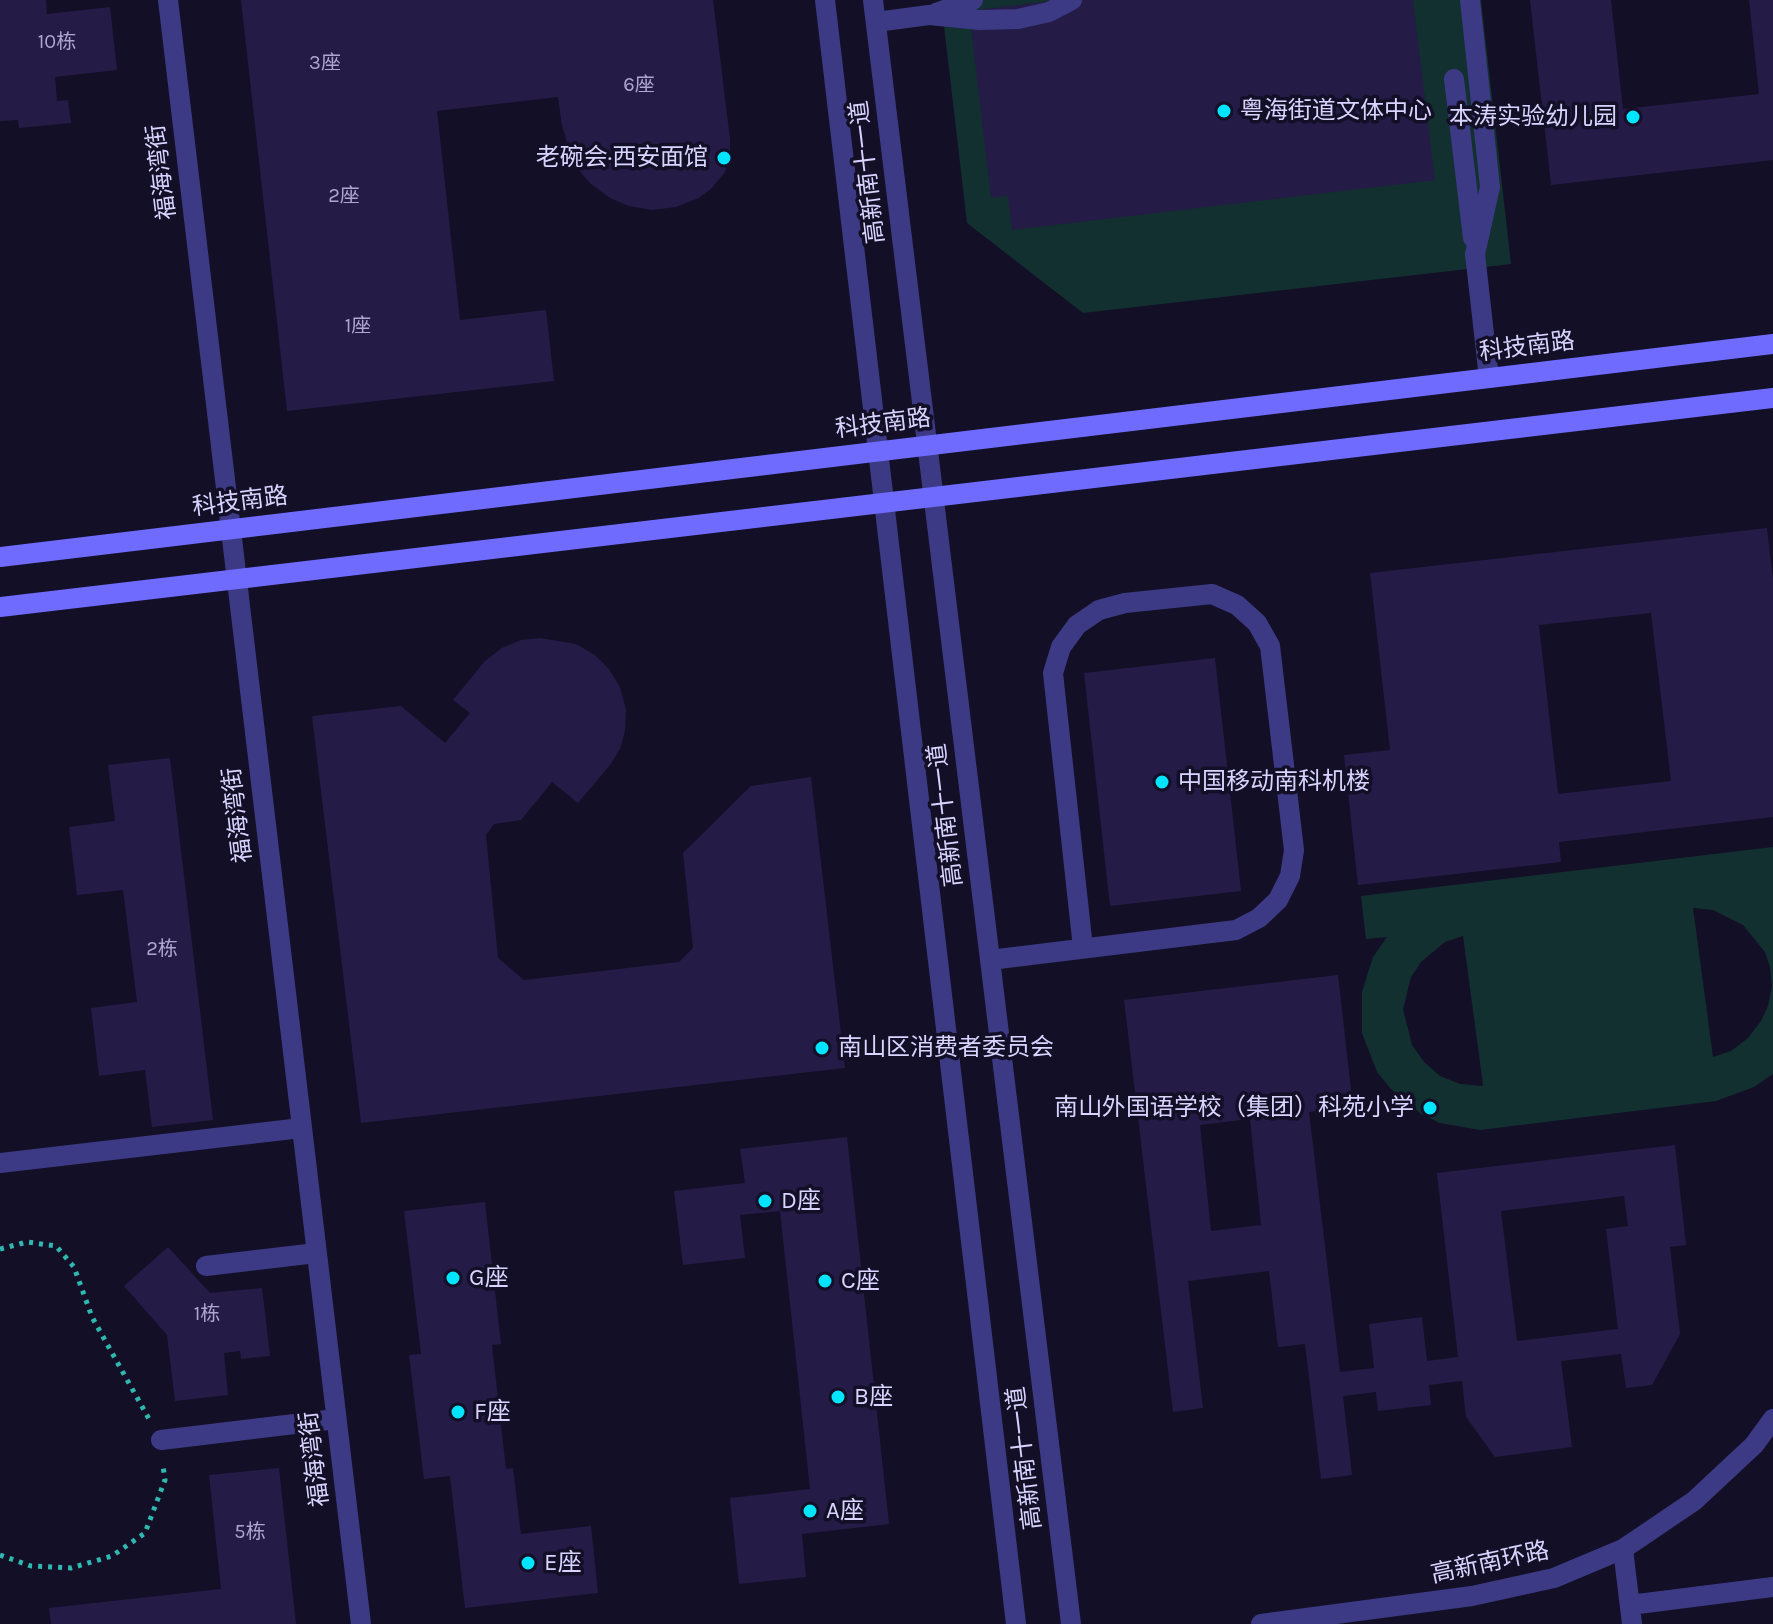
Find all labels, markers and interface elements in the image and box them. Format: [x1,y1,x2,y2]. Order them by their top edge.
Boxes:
house number: 10栋 [38,30,76,54]
house number: 3座 [309,51,341,75]
house number: 6座 [623,73,655,97]
place label: 粤海街道文体中心 [1240,97,1432,125]
street label: 高新南十一道 [845,99,891,245]
marker: 粤海街道文体中心 [1215,102,1233,120]
place label: 本涛实验幼儿园 [1449,103,1617,131]
marker: 本涛实验幼儿园 [1624,108,1642,126]
street label: 福海湾街 [142,123,182,221]
place label: 老碗会·西安面馆 [536,144,708,172]
marker: 老碗会·西安面馆 [715,149,733,167]
house number: 2座 [328,184,360,208]
house number: 1座 [345,314,371,338]
street label: 科技南路 [1478,327,1576,367]
street label: 科技南路 [834,404,932,444]
street label: 科技南路 [191,482,289,522]
street label: 高新南十一道 [923,742,969,888]
street label: 福海湾街 [218,766,258,864]
place label: 中国移动南科机楼 [1178,768,1370,796]
marker: 中国移动南科机楼 [1153,773,1171,791]
house number: 2栋 [146,937,178,961]
place label: 南山区消费者委员会 [838,1034,1054,1062]
marker: 南山区消费者委员会 [813,1039,831,1057]
place label: 南山外国语学校（集团）科苑小学 [1054,1094,1414,1122]
marker: 南山外国语学校（集团）科苑小学 [1421,1099,1439,1117]
place label: D座 [781,1187,821,1215]
marker: D座 [756,1192,774,1210]
place label: G座 [469,1264,508,1292]
place label: C座 [841,1267,880,1295]
marker: G座 [444,1269,462,1287]
marker: C座 [816,1272,834,1290]
house number: 1栋 [194,1302,220,1326]
place label: B座 [854,1383,893,1411]
street label: 高新南十一道 [1002,1385,1048,1531]
marker: B座 [829,1388,847,1406]
place label: F座 [474,1398,511,1426]
marker: F座 [449,1403,467,1421]
street label: 福海湾街 [295,1410,335,1508]
place label: A座 [826,1497,864,1525]
marker: A座 [801,1502,819,1520]
house number: 5栋 [234,1520,266,1544]
street label: 高新南环路 [1428,1536,1552,1590]
place label: E座 [544,1549,581,1577]
marker: E座 [519,1554,537,1572]

